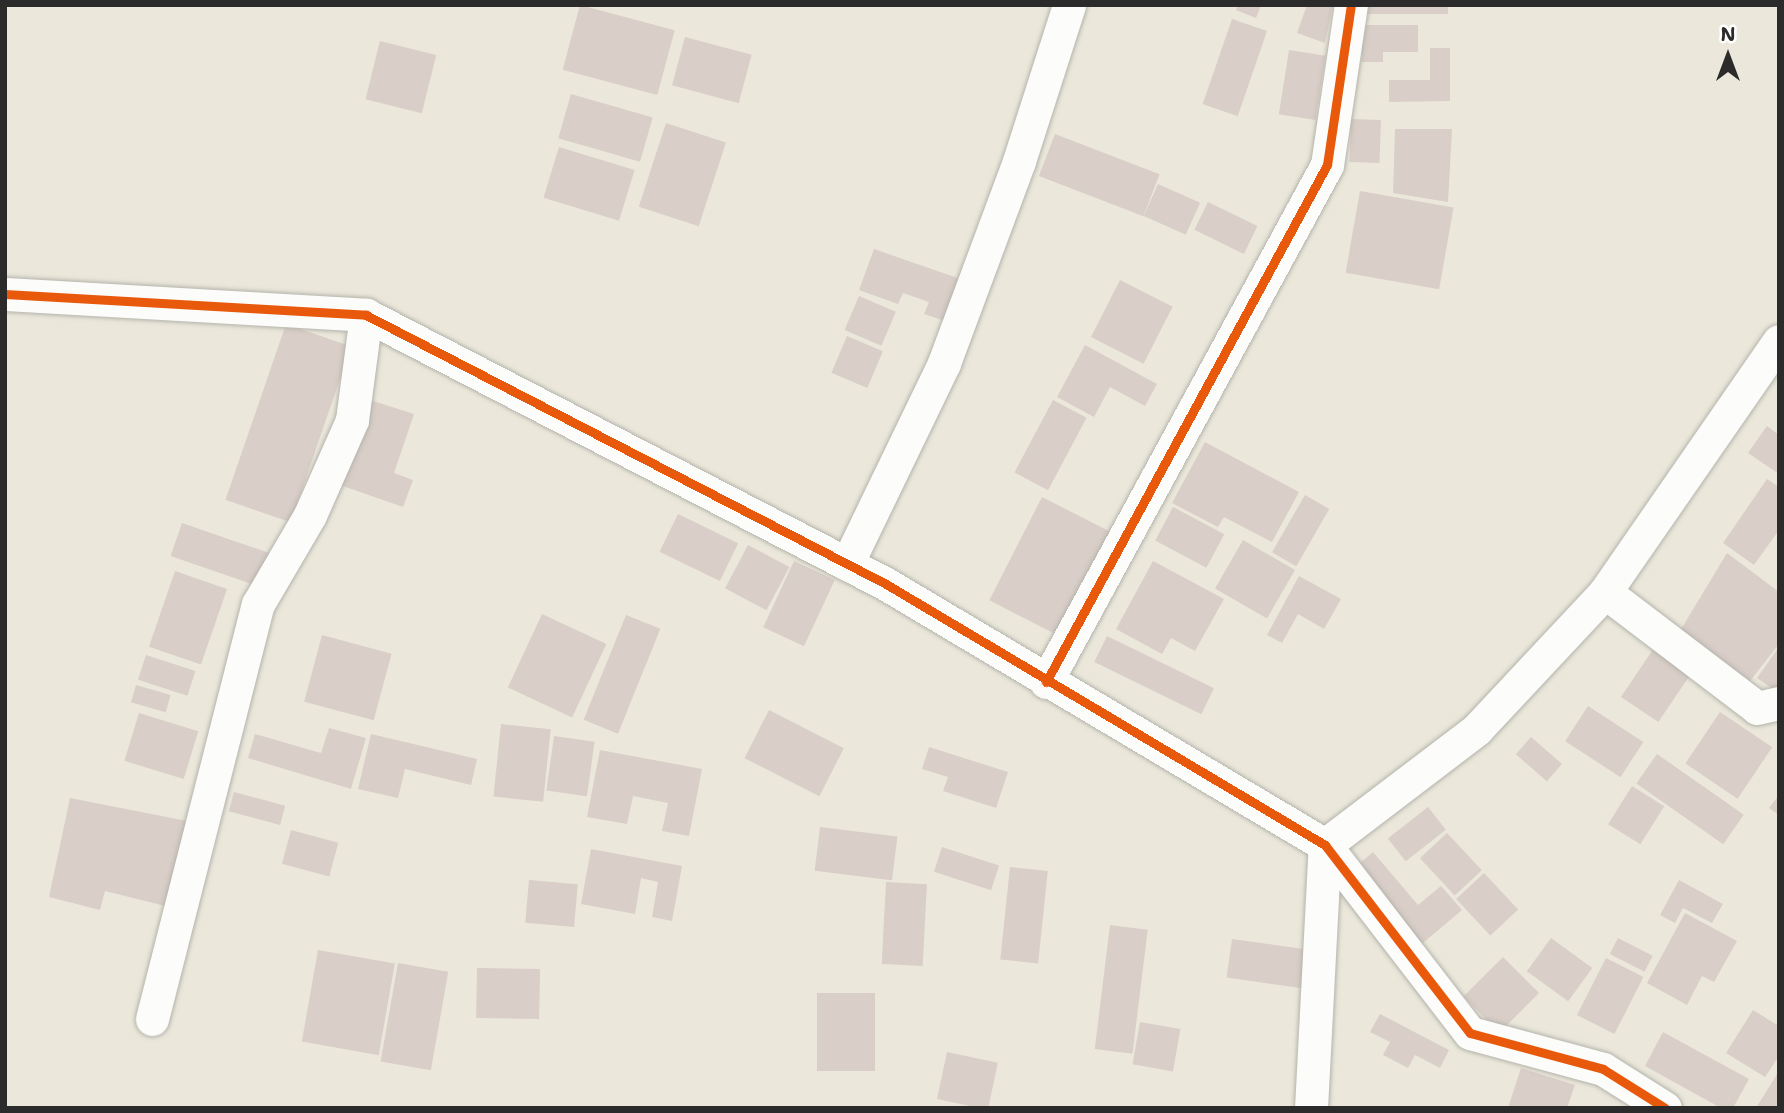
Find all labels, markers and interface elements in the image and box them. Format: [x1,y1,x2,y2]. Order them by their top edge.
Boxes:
north arrow [1693,21,1763,91]
text: N [1720,22,1736,47]

